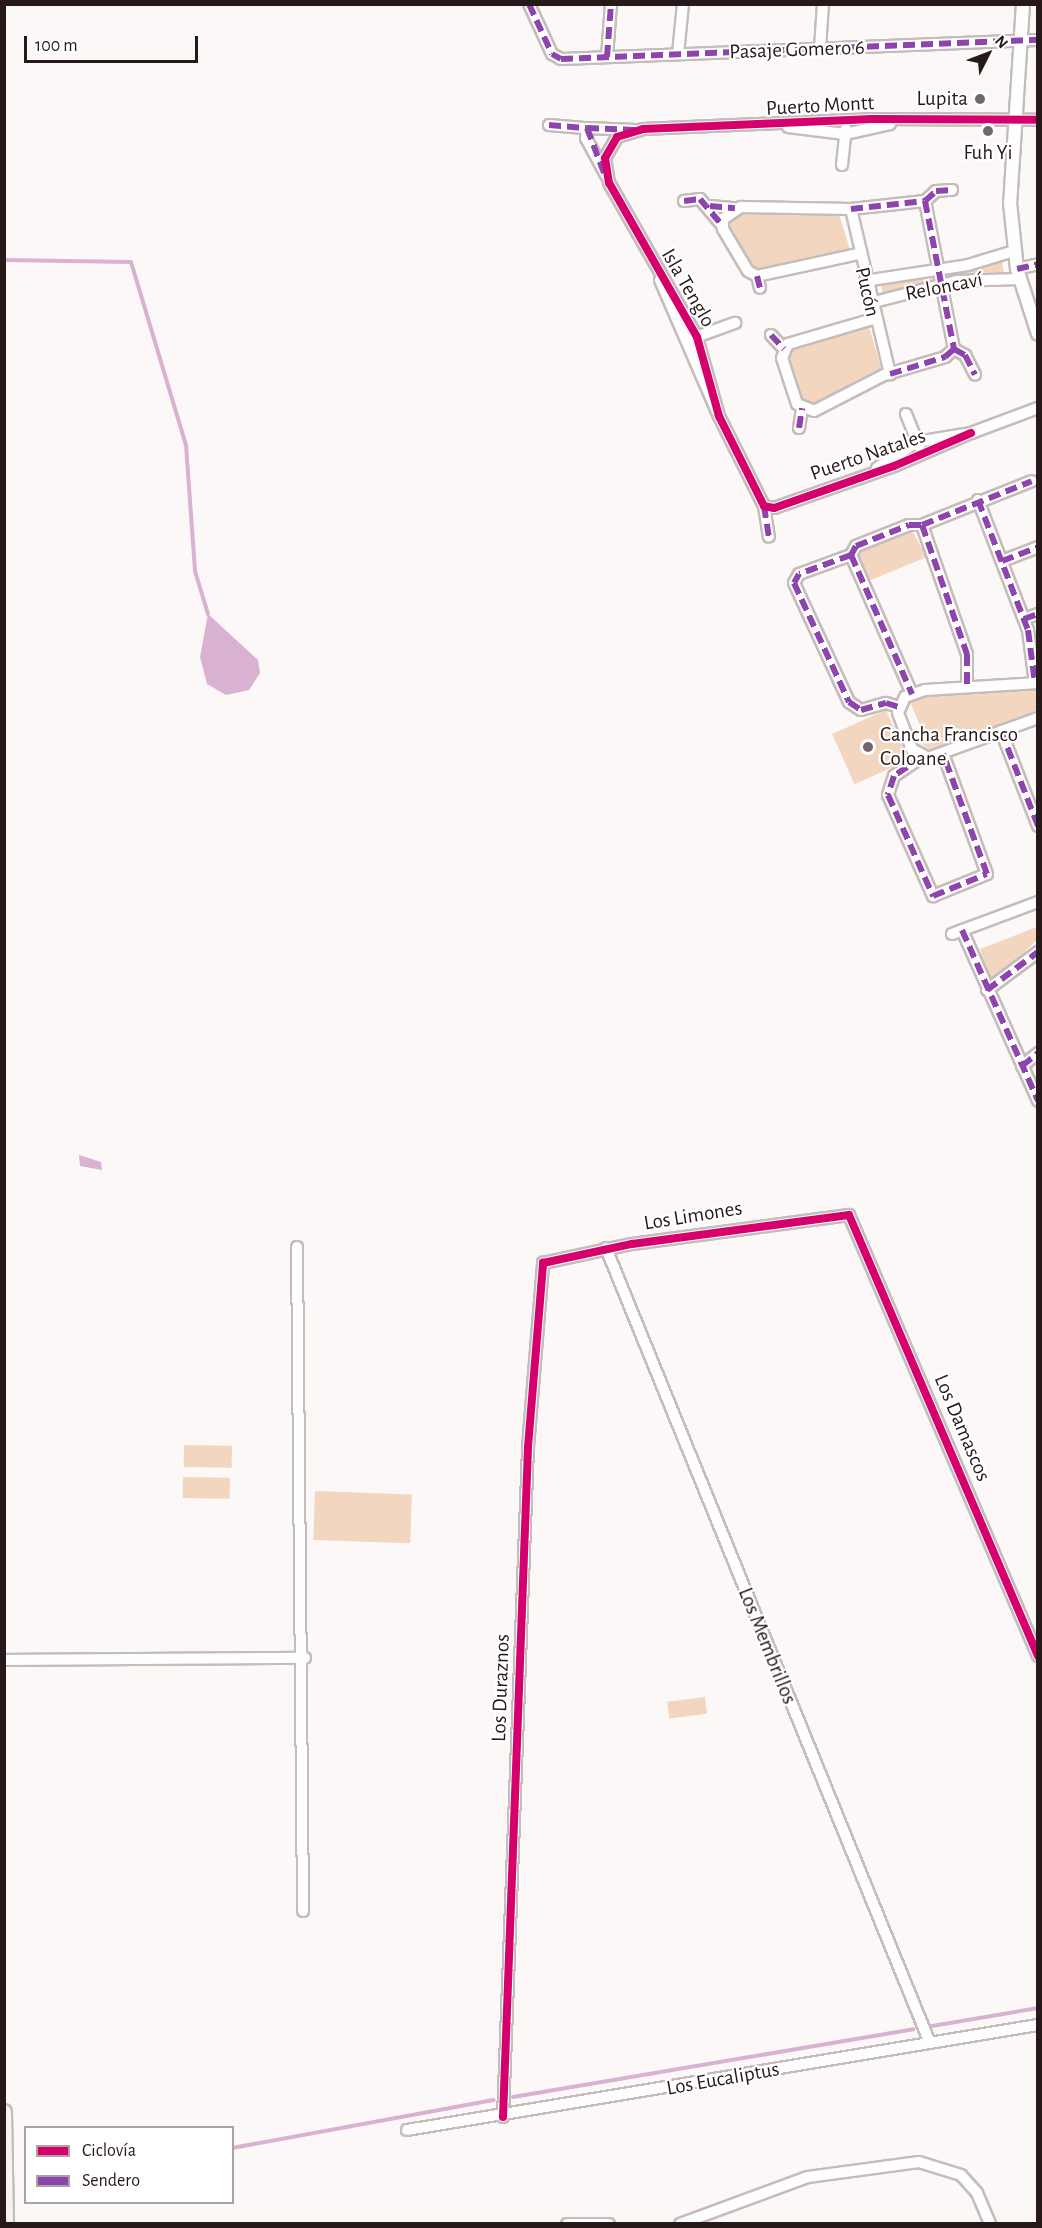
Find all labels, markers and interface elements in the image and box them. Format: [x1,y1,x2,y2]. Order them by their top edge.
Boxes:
scale bar [27,24,201,62]
north arrow [958,24,1018,84]
text: N [992,32,1011,51]
street label: Pasaje Gomero 6 [729,35,865,65]
text: 100 m [35,37,78,55]
place label: Lupita [916,86,968,112]
street label: Puerto Montt [765,91,875,121]
marker: Lupita [973,92,987,106]
marker: Fuh Yi [981,124,995,138]
place label: Fuh Yi [963,140,1013,166]
street label: Isla Tenglo [655,244,721,332]
street label: Pucón [849,265,885,319]
street label: Reloncaví [903,267,985,307]
street label: Puerto Natales [807,423,929,487]
place label: Cancha Francisco Coloane [880,722,1018,772]
marker: Cancha Francisco Coloane [861,740,875,754]
street label: Los Limones [642,1196,744,1236]
street label: Los Damascos [928,1371,996,1485]
street label: Los Membrillos [732,1584,802,1708]
street label: Los Duraznos [487,1634,515,1742]
street label: Los Eucaliptus [665,2057,781,2101]
legend [24,2126,234,2204]
text: Ciclovía [82,2142,136,2160]
text: Sendero [82,2172,140,2190]

